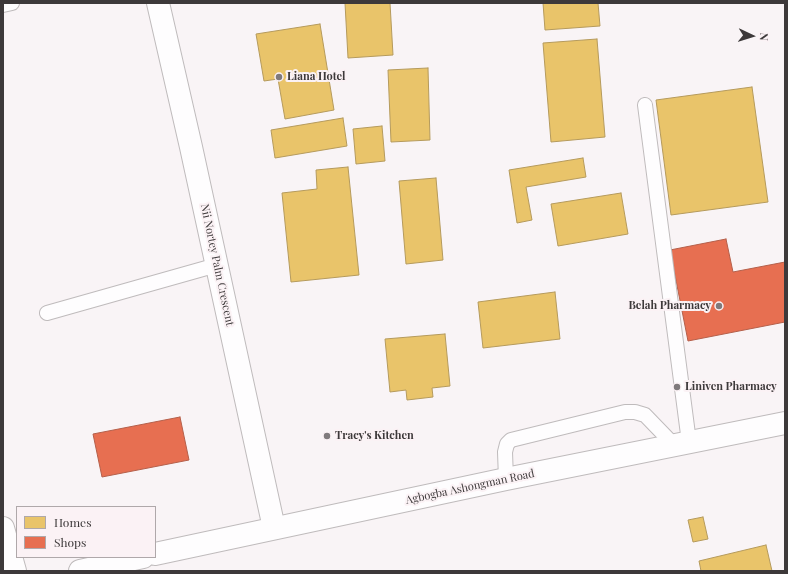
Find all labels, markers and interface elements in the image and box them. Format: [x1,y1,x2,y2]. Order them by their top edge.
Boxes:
north arrow [732,16,772,56]
text: N [757,32,772,41]
place label: Liana Hotel [287,70,346,84]
marker: Liana Hotel [274,72,284,82]
street label: Nii Nortey Palm Crescent [198,203,236,327]
place label: Belah Pharmacy [628,299,711,313]
marker: Belah Pharmacy [714,301,724,311]
place label: Liniven Pharmacy [685,380,777,394]
marker: Liniven Pharmacy [672,382,682,392]
place label: Tracy's Kitchen [335,429,414,443]
marker: Tracy's Kitchen [322,431,332,441]
street label: Agbogba Ashongman Road [404,467,536,507]
legend [16,506,156,558]
text: Homes [54,514,92,530]
text: Shops [54,534,86,550]

